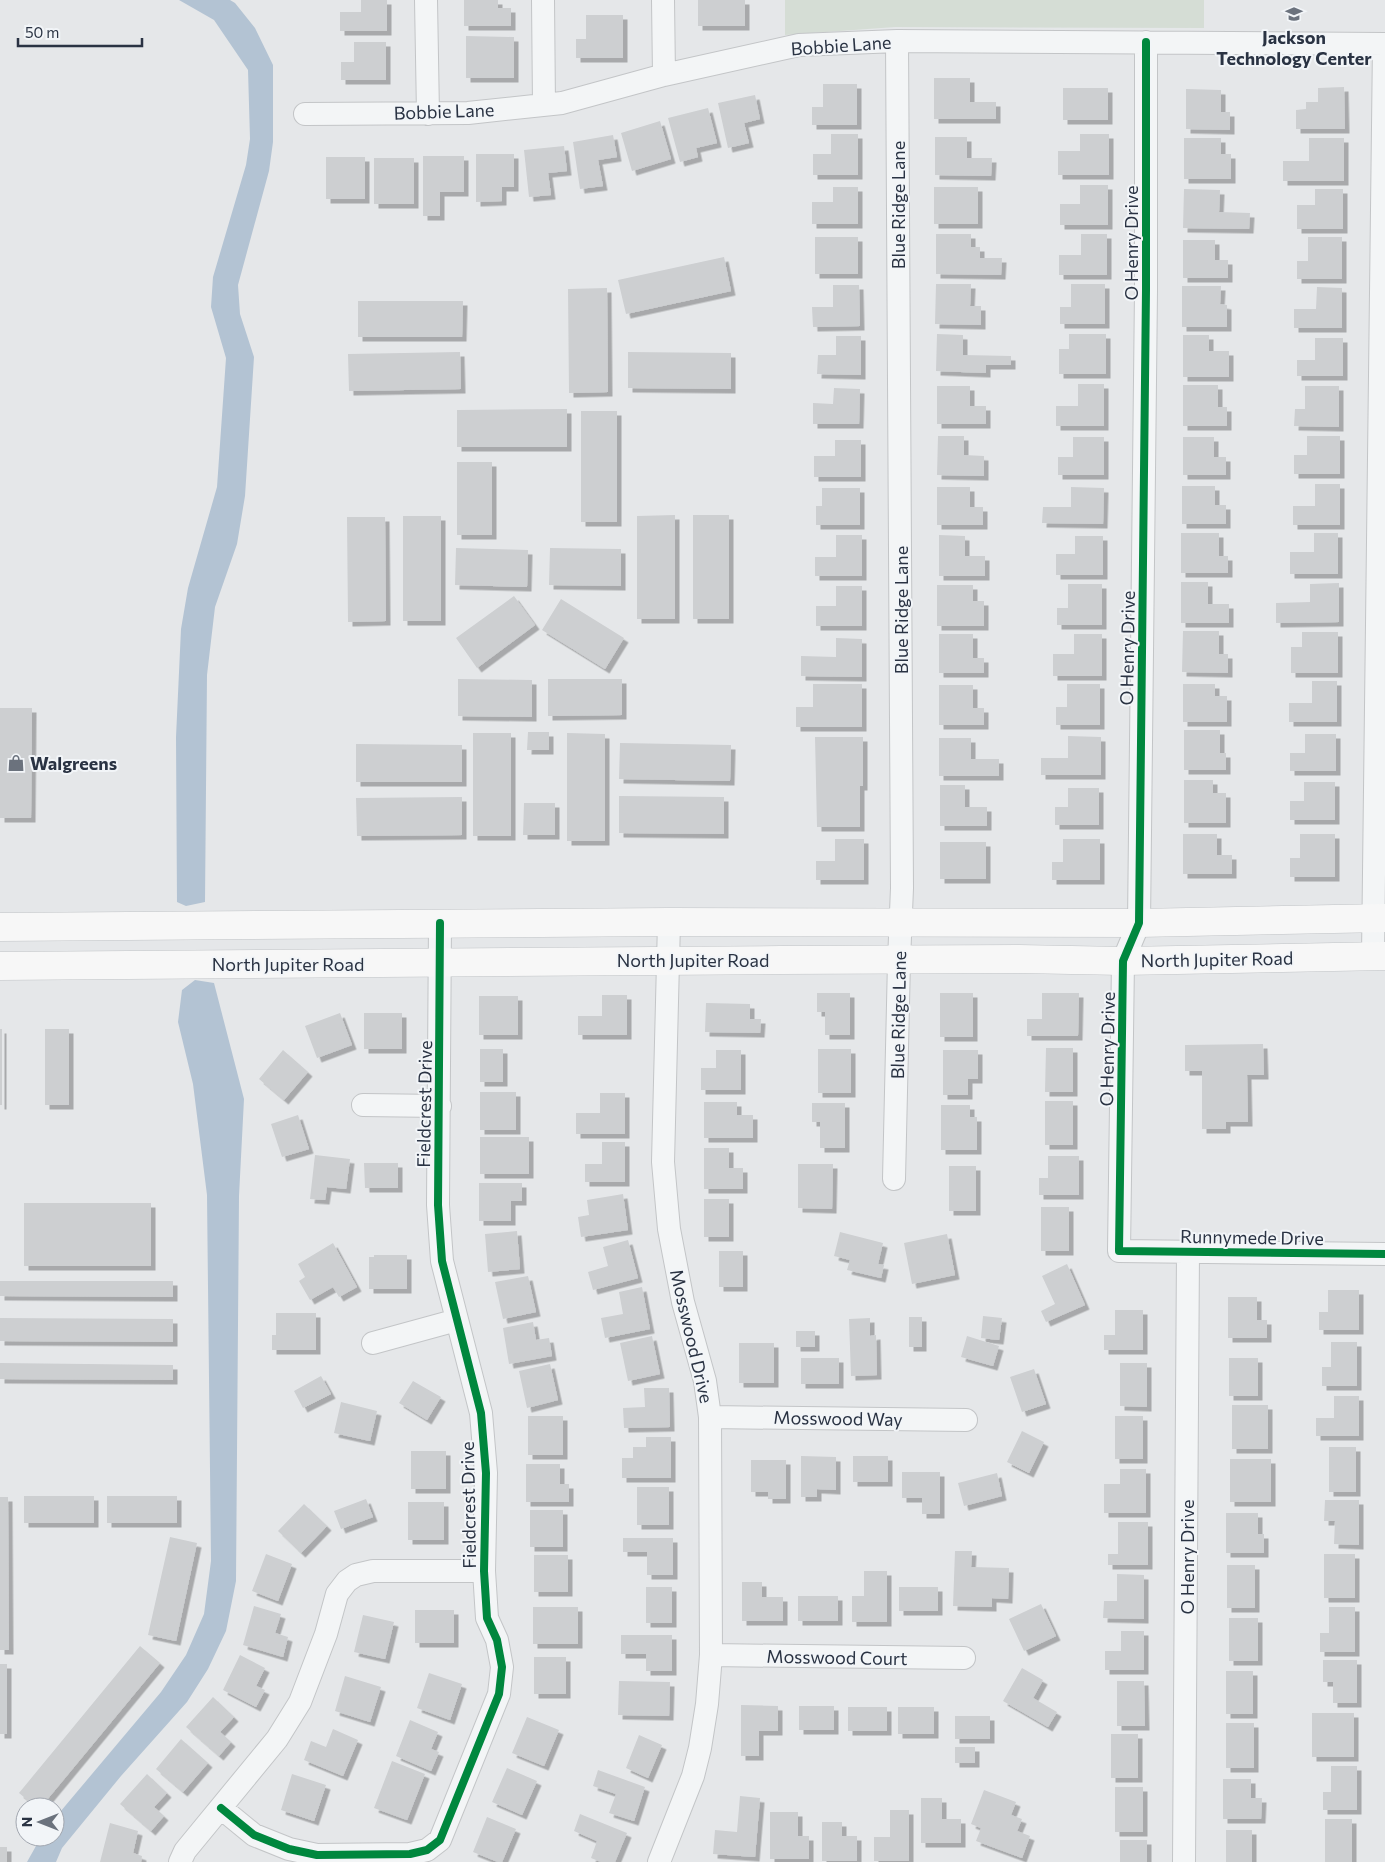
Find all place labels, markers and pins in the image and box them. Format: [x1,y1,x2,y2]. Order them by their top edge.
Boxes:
school or university icon: Jackson Technology Center [1284,4,1304,24]
place label: Jackson Technology Center [1216,26,1372,69]
place label: Walgreens [30,752,117,774]
shop icon: Walgreens [6,753,26,773]

